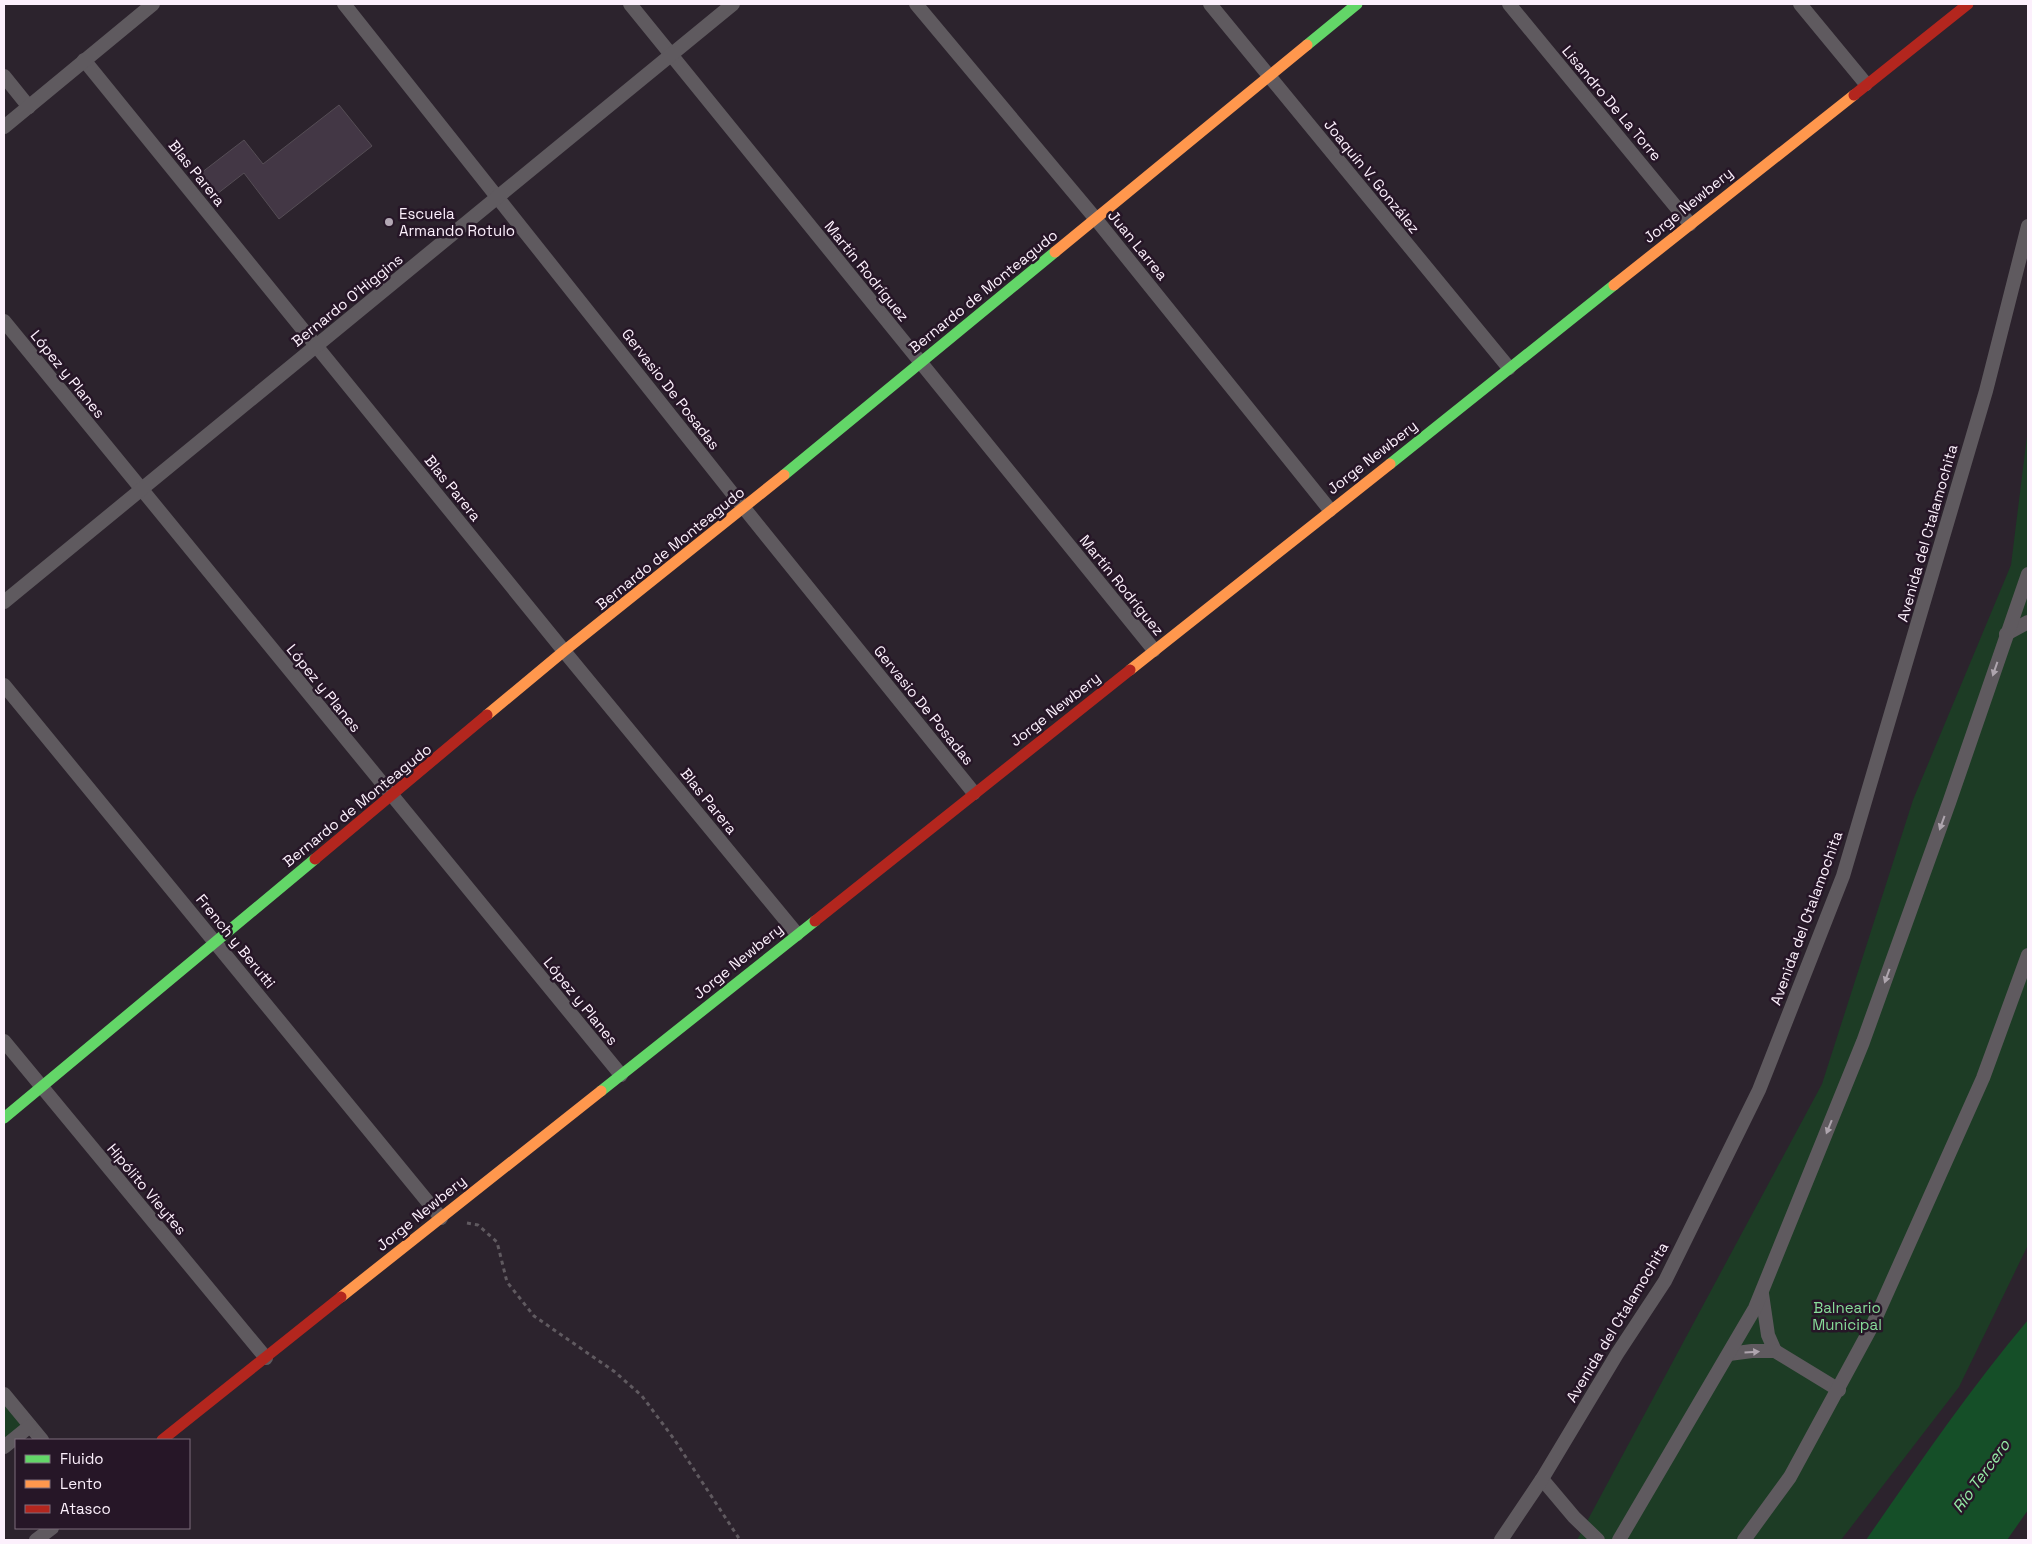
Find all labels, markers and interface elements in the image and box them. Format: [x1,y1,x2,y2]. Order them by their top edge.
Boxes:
street label: Lisandro De La Torre [1558,41,1666,165]
street label: Joaquín V. González [1320,115,1424,237]
street label: Blas Parera [165,136,230,210]
street label: Jorge Newbery [1639,163,1737,247]
place label: Escuela Armando Rotulo [399,204,515,240]
street label: Juan Larrea [1104,206,1172,284]
marker: Escuela Armando Rotulo [383,216,395,228]
street label: Martín Rodríguez [821,217,913,325]
street label: Bernardo de Monteagudo [905,225,1061,357]
street label: Bernardo O'Higgins [288,249,407,351]
street label: Gervasio De Posadas [618,325,724,453]
street label: López y Planes [27,326,109,422]
street label: Jorge Newbery [1323,416,1421,498]
street label: Avenida del Ctalamochita [1893,442,1962,624]
street label: Blas Parera [421,451,486,525]
street label: Bernardo de Monteagudo [592,482,748,614]
street label: Martín Rodríguez [1076,531,1168,639]
street label: López y Planes [283,640,365,736]
street label: Gervasio De Posadas [870,641,978,769]
one-way arrow [1990,662,1998,677]
street label: Jorge Newbery [1006,668,1104,750]
street label: Bernardo de Monteagudo [279,739,435,871]
street label: Blas Parera [677,764,742,838]
one-way arrow [1938,815,1945,830]
street label: Avenida del Ctalamochita [1766,828,1846,1008]
street label: French y Berutti [192,890,280,992]
street label: Jorge Newbery [689,919,787,1003]
street label: López y Planes [540,953,622,1049]
one-way arrow [1883,968,1890,983]
one-way arrow [1824,1120,1832,1135]
street label: Hipólito Vieytes [103,1139,191,1239]
street label: Jorge Newbery [372,1171,470,1255]
street label: Avenida del Ctalamochita [1562,1238,1673,1406]
park label: Balneario Municipal [1812,1298,1882,1334]
one-way arrow [1744,1347,1760,1355]
water label: Río Tercero [1947,1434,2015,1517]
legend [15,1439,190,1529]
text: Fluido [60,1449,104,1468]
text: Lento [60,1474,102,1493]
text: Atasco [60,1499,111,1518]

